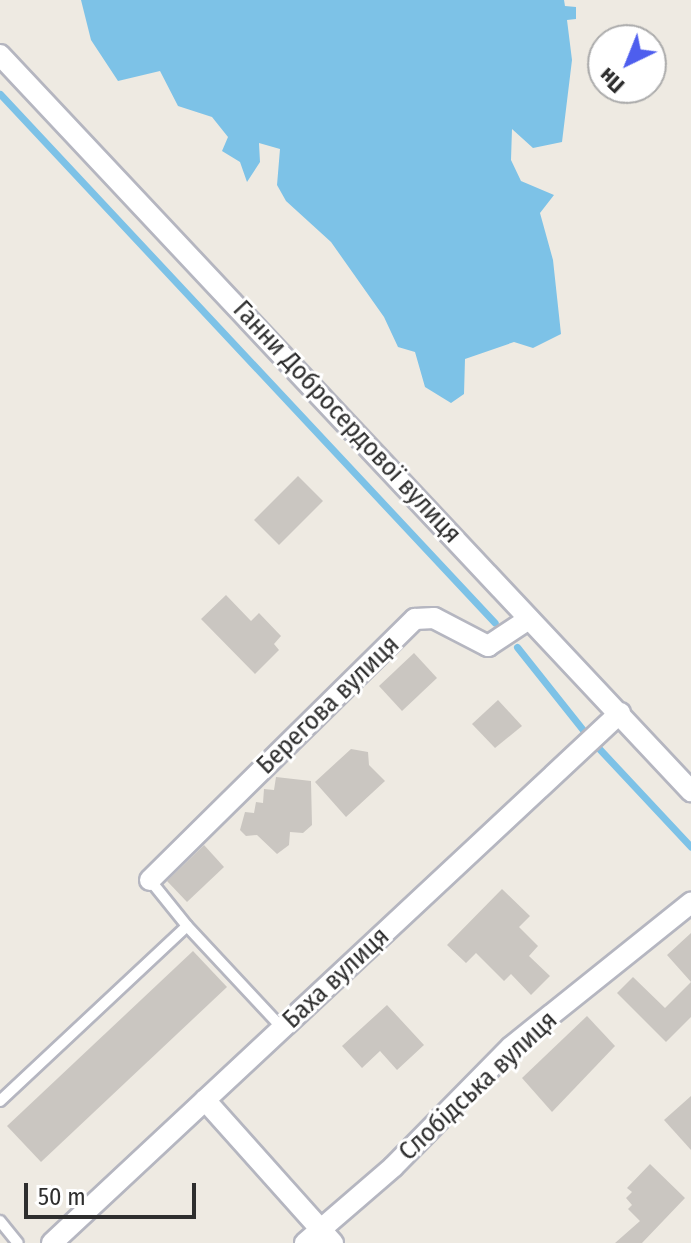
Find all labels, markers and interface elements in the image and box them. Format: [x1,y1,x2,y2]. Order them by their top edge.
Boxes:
north arrow [587,24,667,104]
text: Пн [593,62,630,99]
street label: Ганни Добросердової вулиця [226,294,468,550]
street label: Берегова вулиця [250,629,406,781]
street label: Баха вулиця [276,921,396,1035]
street label: Слобідська вулиця [392,1005,564,1167]
scale bar [28,1167,200,1217]
text: 50 m [38,1183,86,1211]

